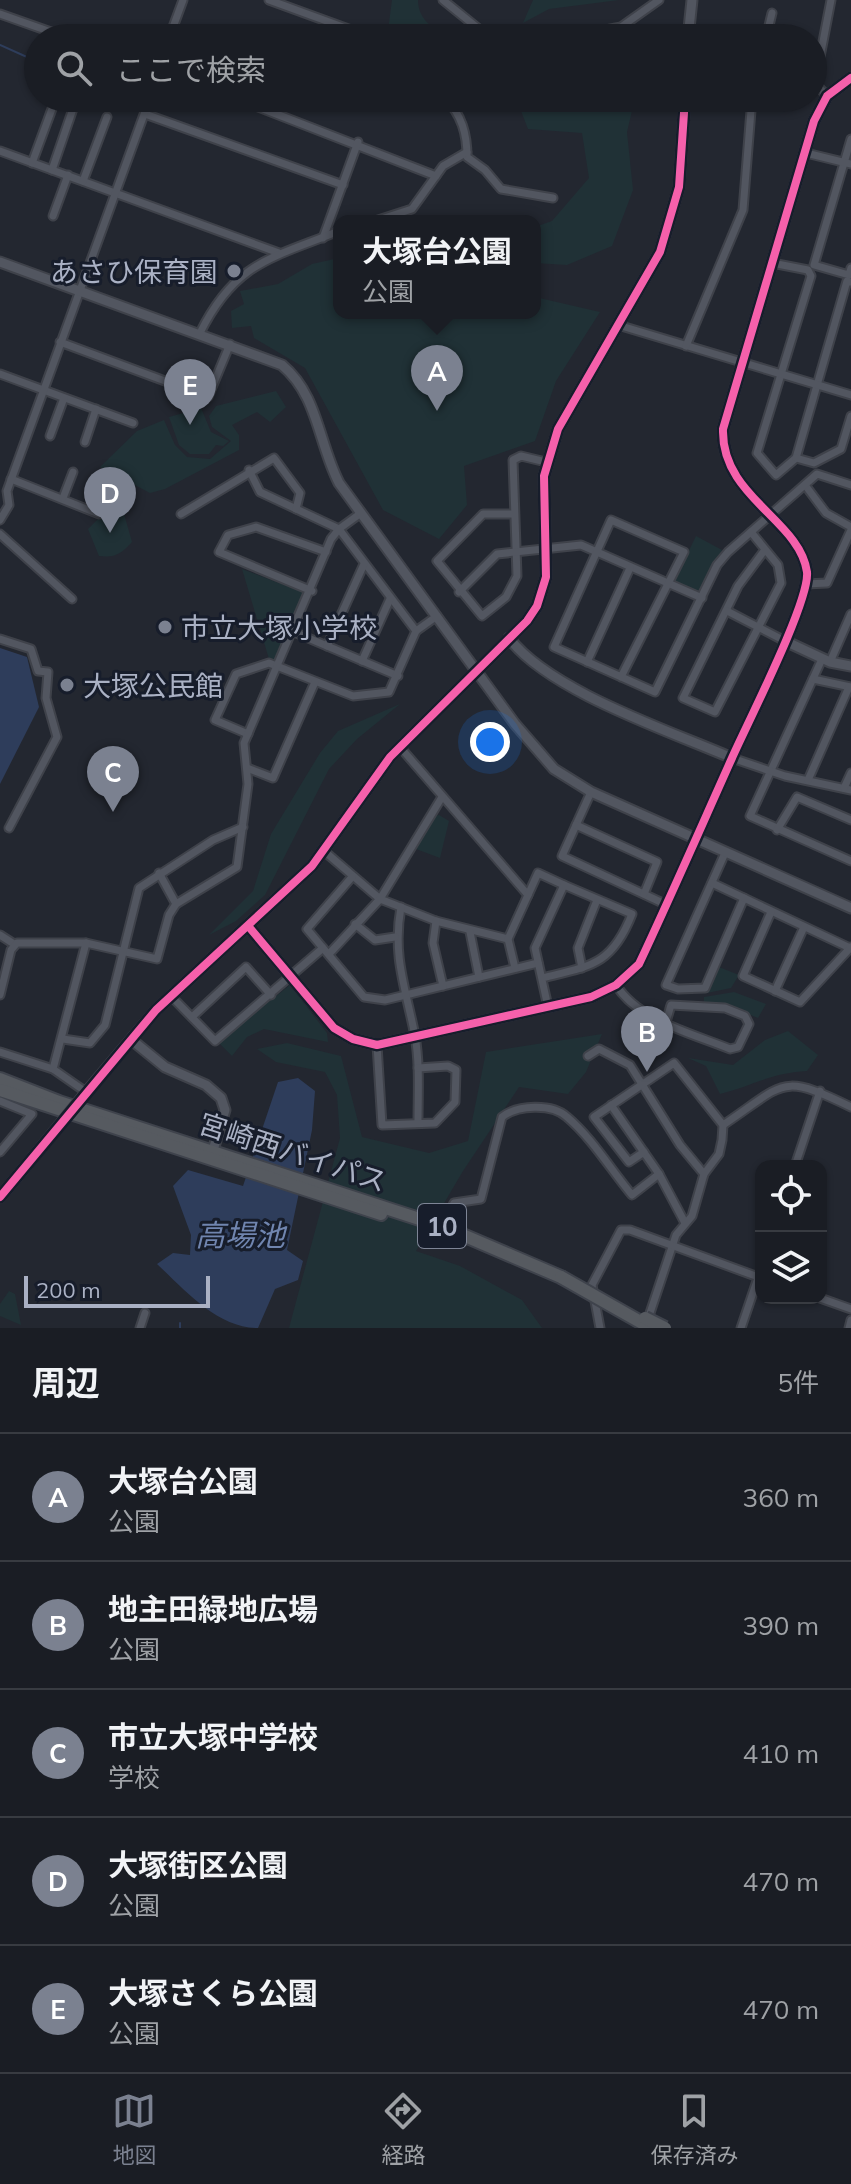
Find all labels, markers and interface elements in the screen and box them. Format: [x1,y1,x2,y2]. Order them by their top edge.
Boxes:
search box [24,24,827,112]
icon: search [52,46,96,90]
text: ここで検索 [116,51,266,89]
popup [333,215,541,319]
text: 大塚台公園 [362,232,512,270]
place label: あさひ保育園 [50,254,218,289]
marker: あさひ保育園 [225,262,243,280]
text: 公園 [362,275,414,308]
pin: A [411,345,463,411]
pin: E [164,359,216,425]
pin: D [84,467,136,533]
place label: 市立大塚小学校 [181,610,377,645]
marker: 市立大塚小学校 [156,618,174,636]
place label: 大塚公民館 [83,668,223,703]
marker: 大塚公民館 [58,676,76,694]
your location [470,722,510,762]
pin: C [87,746,139,812]
pin: B [621,1006,673,1072]
street label: 宮崎西バイパス [195,1105,391,1199]
map controls [755,1160,827,1304]
button: locate [755,1160,827,1232]
road number: 10 [418,1204,466,1248]
water label: 高場池 [195,1216,288,1254]
button: layers [755,1232,827,1304]
scale bar [24,1272,210,1308]
text: 200 m [36,1276,101,1304]
text: 周辺 [32,1361,100,1404]
text: 5件 [777,1366,819,1399]
text: 大塚台公園 [108,1462,258,1500]
text: A [48,1481,68,1514]
text: 360 m [743,1481,819,1514]
text: 公園 [108,1505,160,1538]
text: 地主田緑地広場 [108,1590,318,1628]
text: B [49,1609,67,1642]
text: 390 m [743,1609,819,1642]
text: 公園 [108,1633,160,1666]
text: 市立大塚中学校 [108,1718,318,1756]
text: C [49,1737,67,1770]
text: 410 m [743,1737,819,1770]
text: 学校 [108,1761,160,1794]
text: 大塚街区公園 [108,1846,288,1884]
text: D [48,1865,68,1898]
text: 470 m [743,1865,819,1898]
text: 公園 [108,1889,160,1922]
text: 大塚さくら公園 [108,1974,318,2012]
text: E [50,1993,66,2026]
text: 470 m [743,1993,819,2026]
text: 公園 [108,2017,160,2050]
tab: 地図 [112,2089,157,2169]
tab: 経路 [381,2089,426,2169]
tab: 保存済み [650,2089,739,2169]

